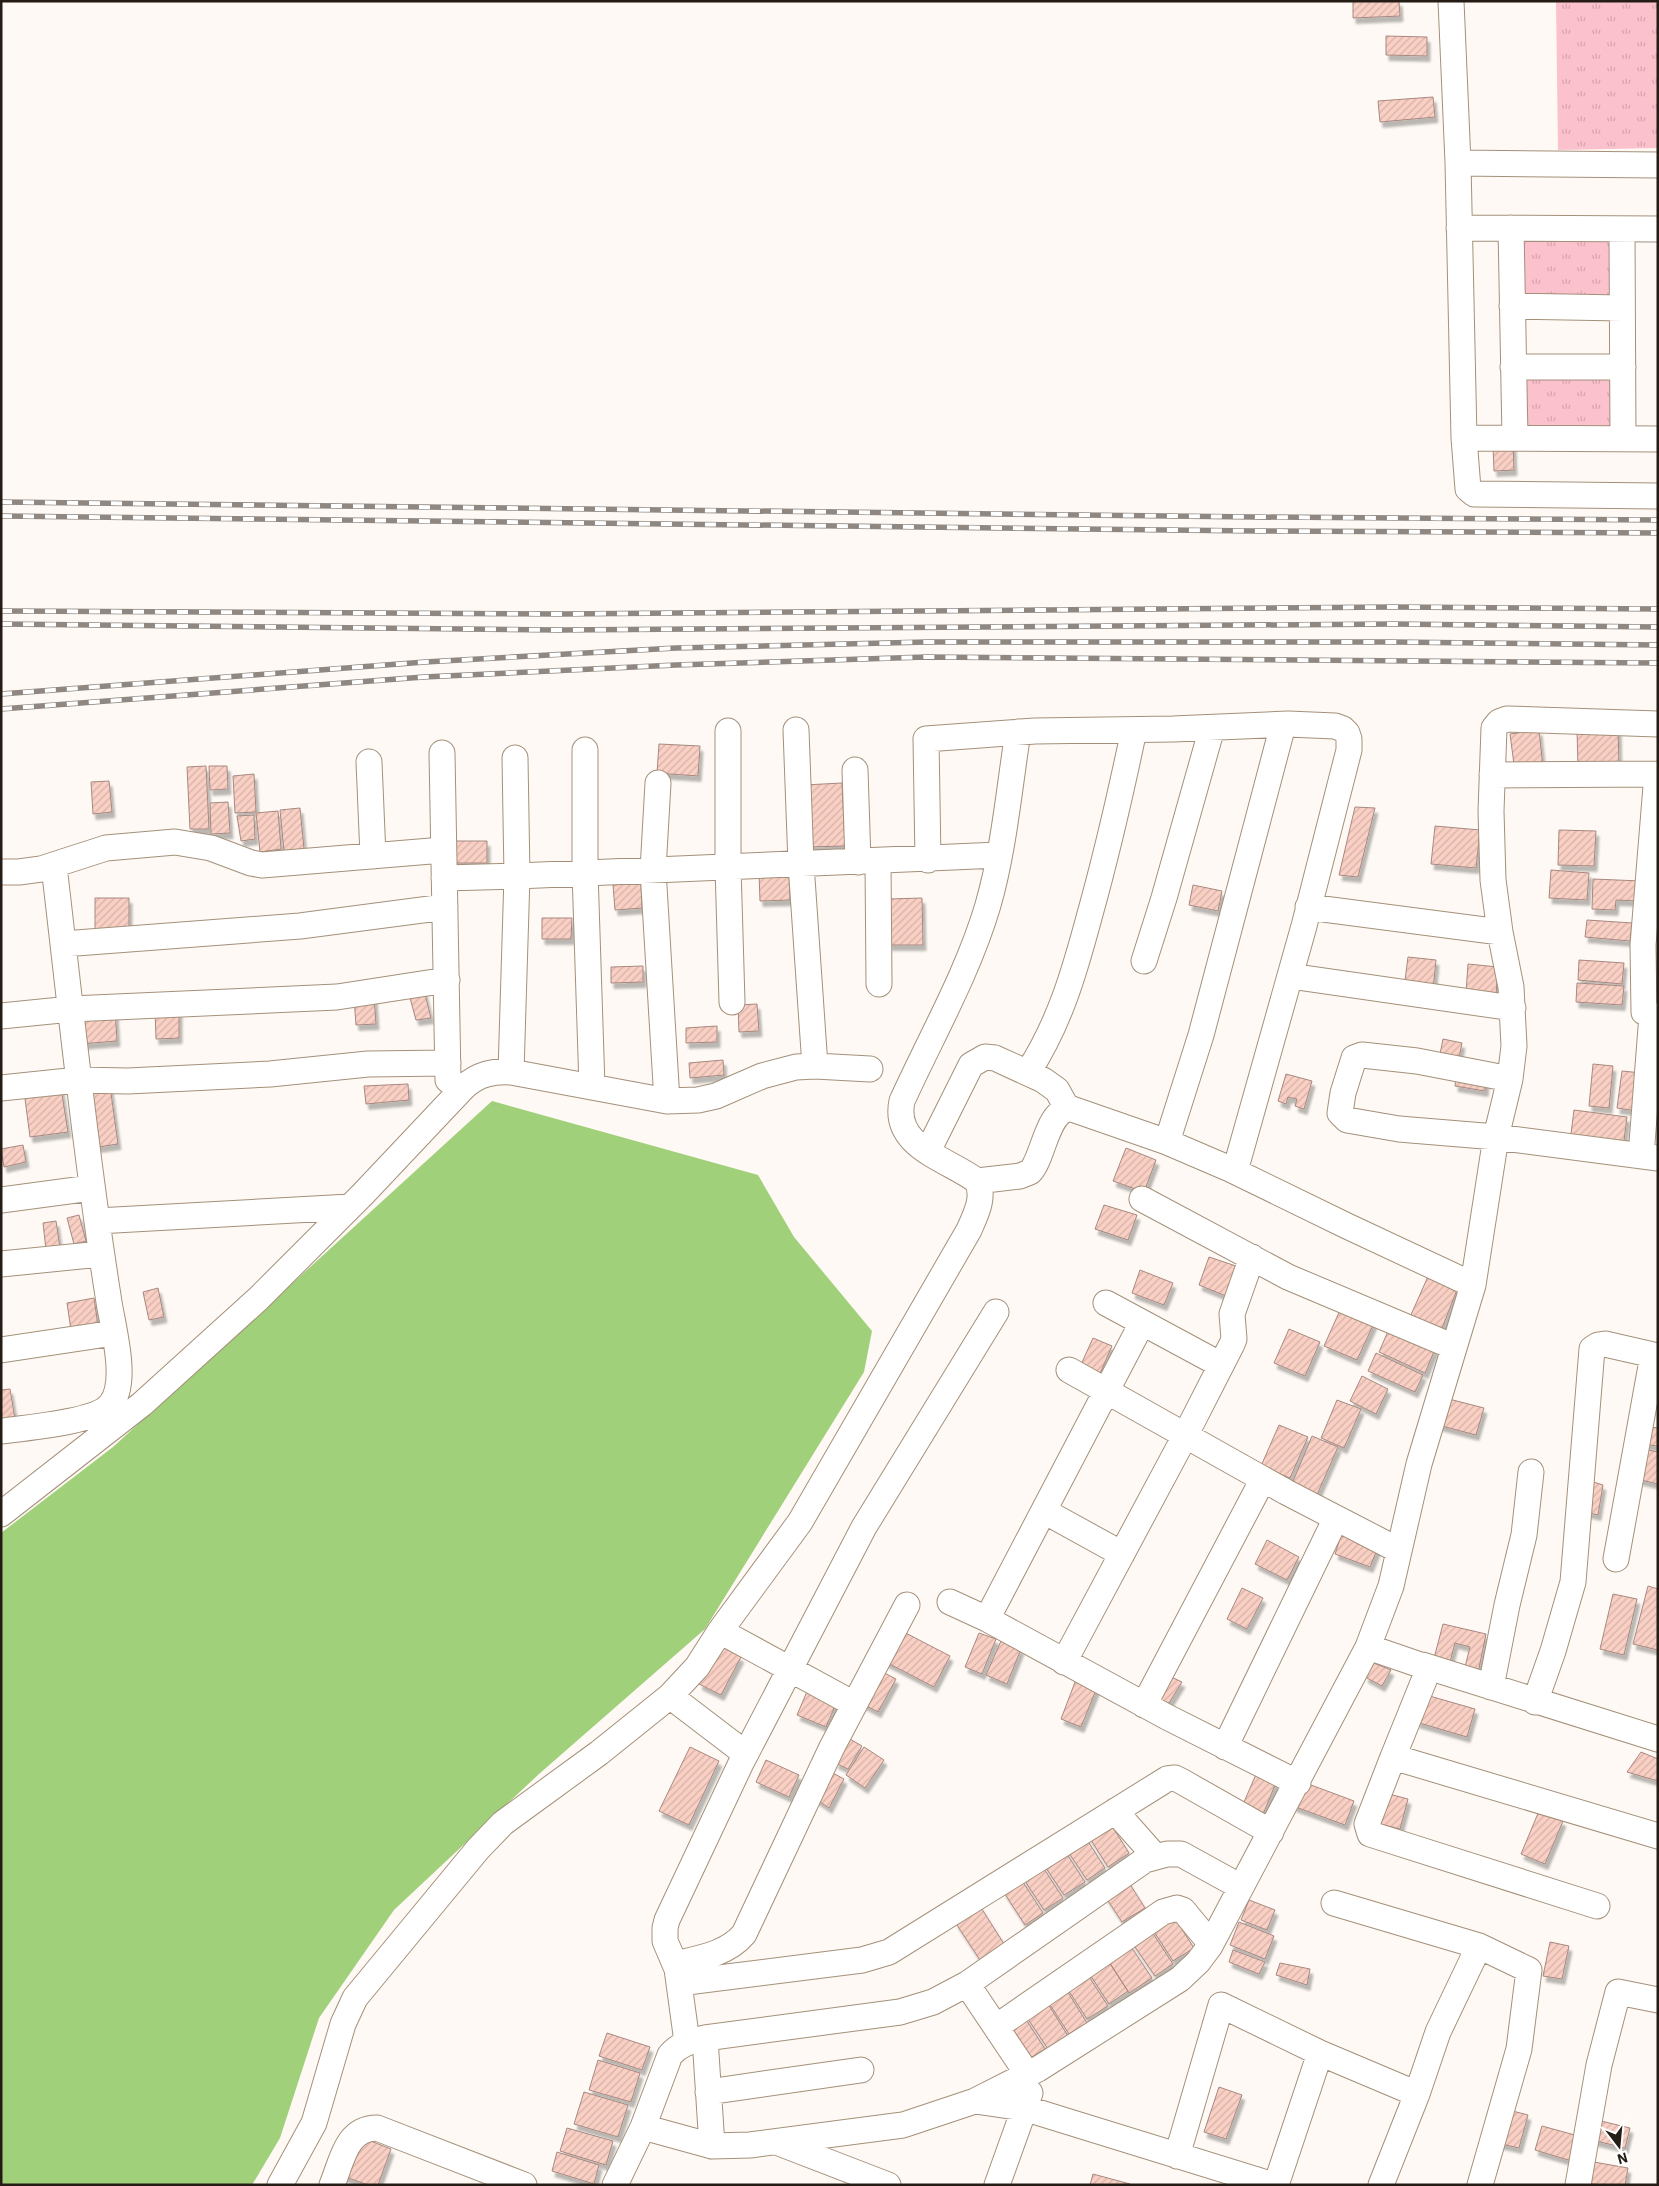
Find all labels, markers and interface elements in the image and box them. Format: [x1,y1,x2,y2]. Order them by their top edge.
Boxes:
north arrow [1594,2121,1644,2171]
text: N [1615,2148,1630,2169]

